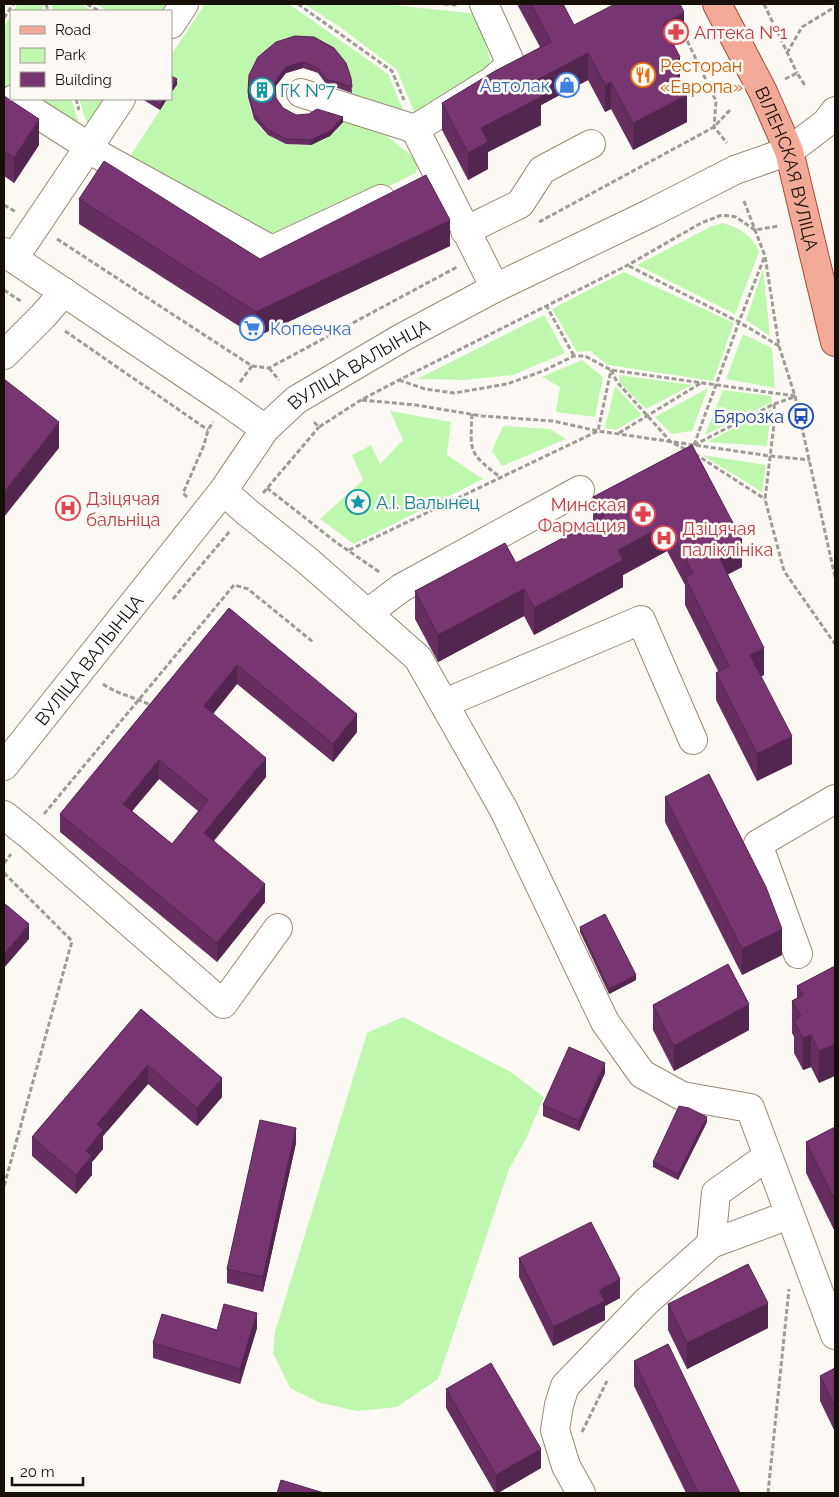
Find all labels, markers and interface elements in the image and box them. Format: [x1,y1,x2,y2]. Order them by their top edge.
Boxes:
legend [10,10,172,100]
pharmacy icon: Аптека №1 [663,19,689,45]
text: Road [55,21,91,39]
place label: Аптека №1 [694,22,788,43]
text: Park [55,46,86,64]
place label: Ресторан «Европа» [660,55,743,97]
restaurant icon: Ресторан «Европа» [630,62,656,88]
text: Building [55,71,112,89]
shop icon: Автолак [554,72,580,98]
place label: Автолак [480,75,550,96]
building icon: ГК №7 [249,77,275,103]
place label: ГК №7 [280,80,336,101]
street label: ВІЛЕНСКАЯ ВУЛІЦА [751,83,823,253]
street label: ВУЛІЦА ВАЛЫНЦА [283,314,433,413]
supermarket icon: Копеечка [239,315,265,341]
place label: Копеечка [270,318,351,339]
bus stop icon: Бярозка [788,403,814,429]
place label: Бярозка [714,406,784,427]
place label: Дзіцячая бальніца [86,488,160,530]
place icon: А.І. Валынец [345,489,371,515]
place label: А.І. Валынец [376,492,480,513]
place label: Минская Фармация [538,494,626,536]
hospital icon: Дзіцячая бальніца [55,495,81,521]
pharmacy icon: Минская Фармация [630,501,656,527]
place label: Дзіцячая паліклініка [682,518,773,560]
hospital icon: Дзіцячая паліклініка [651,525,677,551]
street label: ВУЛІЦА ВАЛЫНЦА [30,590,147,729]
scale bar [12,1454,84,1486]
text: 20 m [20,1463,55,1481]

